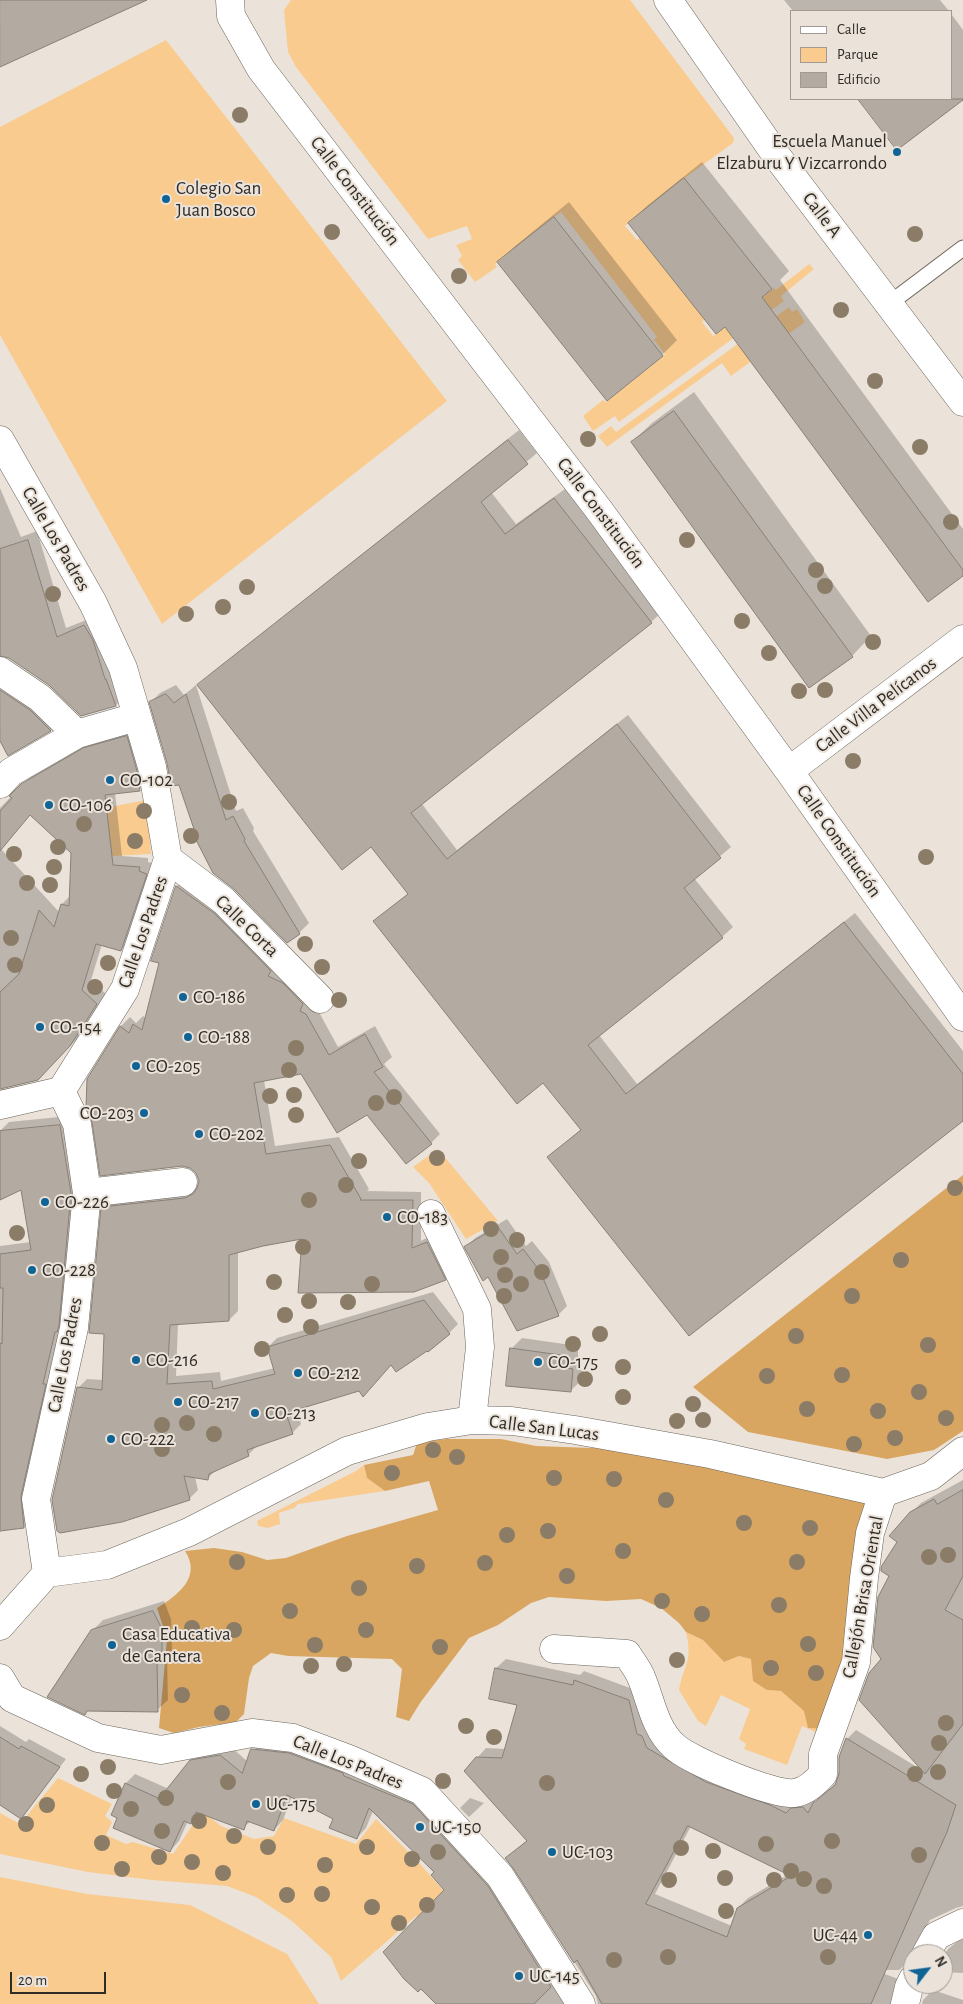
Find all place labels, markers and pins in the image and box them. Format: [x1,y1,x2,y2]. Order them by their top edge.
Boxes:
place label: Escuela Manuel Elzaburu Y Vizcarrondo [716,130,887,174]
marker: Escuela Manuel Elzaburu Y Vizcarrondo [891,146,903,158]
place label: Colegio San Juan Bosco [176,177,261,221]
marker: Colegio San Juan Bosco [160,193,172,205]
place label: CO-102 [120,769,173,791]
marker: CO-102 [104,774,116,786]
place label: CO-106 [59,794,112,816]
marker: CO-106 [43,799,55,811]
place label: CO-186 [193,986,245,1008]
marker: CO-186 [177,991,189,1003]
place label: CO-154 [50,1016,101,1038]
marker: CO-154 [34,1021,46,1033]
place label: CO-188 [198,1026,250,1048]
marker: CO-188 [182,1031,194,1043]
place label: CO-205 [146,1055,200,1077]
marker: CO-205 [130,1060,142,1072]
place label: CO-203 [80,1102,134,1124]
marker: CO-203 [138,1107,150,1119]
place label: CO-202 [209,1123,264,1145]
marker: CO-202 [193,1128,205,1140]
place label: CO-226 [55,1191,109,1213]
marker: CO-226 [39,1196,51,1208]
place label: CO-183 [397,1206,448,1228]
marker: CO-183 [381,1211,393,1223]
place label: CO-228 [42,1259,96,1281]
marker: CO-228 [26,1264,38,1276]
place label: CO-216 [146,1349,198,1371]
place label: CO-175 [548,1351,598,1373]
marker: CO-216 [130,1354,142,1366]
marker: CO-175 [532,1356,544,1368]
place label: CO-212 [308,1362,360,1384]
marker: CO-212 [292,1367,304,1379]
place label: CO-217 [188,1391,239,1413]
marker: CO-217 [172,1396,184,1408]
place label: CO-213 [265,1402,316,1424]
marker: CO-213 [249,1407,261,1419]
place label: CO-222 [121,1428,175,1450]
marker: CO-222 [105,1433,117,1445]
place label: Casa Educativa de Cantera [122,1623,231,1667]
marker: Casa Educativa de Cantera [106,1639,118,1651]
place label: UC-175 [266,1793,315,1815]
marker: UC-175 [250,1798,262,1810]
place label: UC-150 [430,1816,482,1838]
marker: UC-150 [414,1821,426,1833]
place label: UC-103 [562,1841,613,1863]
marker: UC-103 [546,1846,558,1858]
place label: UC-44 [813,1924,858,1946]
marker: UC-44 [862,1929,874,1941]
place label: UC-145 [529,1965,580,1987]
marker: UC-145 [513,1970,525,1982]

